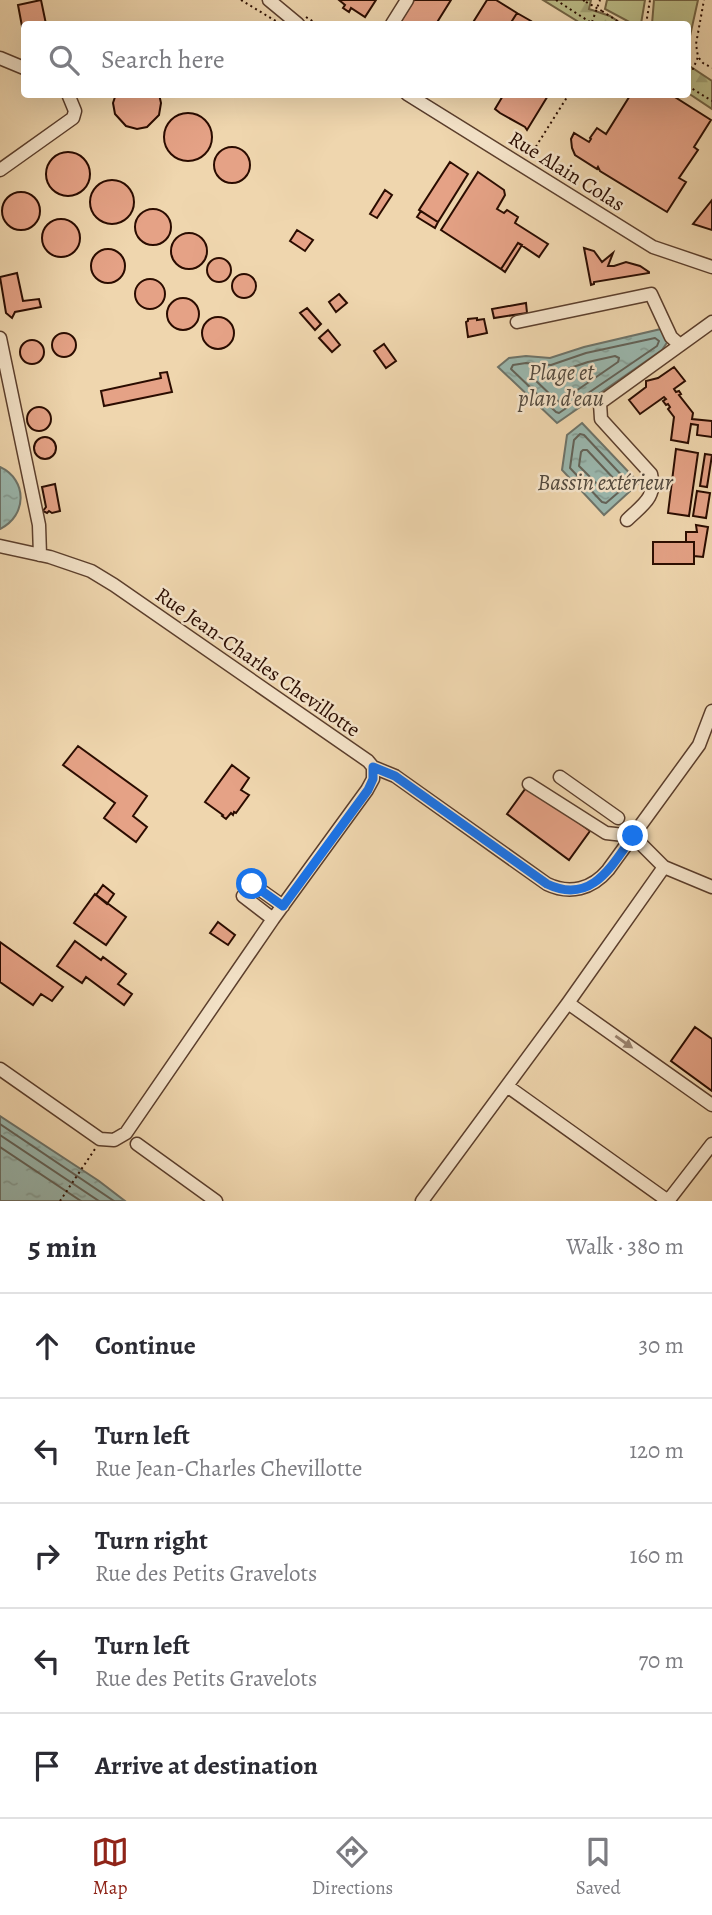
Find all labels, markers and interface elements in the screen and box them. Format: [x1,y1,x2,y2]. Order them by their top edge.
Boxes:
search box [21,21,691,98]
icon: search [45,41,83,79]
text: Search here [101,42,225,77]
street label: Rue Alain Colas [504,124,630,218]
water label: Plage et plan d'eau [517,357,604,414]
water label: Bassin extérieur [537,467,674,498]
street label: Rue Jean-Charles Chevillotte [150,581,366,743]
route end [617,820,648,851]
route start [236,868,267,899]
one-way arrow [615,1035,633,1049]
text: 5 min [28,1227,97,1267]
text: Walk · 380 m [566,1231,684,1262]
icon: ahead [28,1327,66,1365]
text: Continue [95,1328,196,1363]
text: 30 m [638,1330,684,1361]
text: Turn left [95,1418,190,1453]
icon: left [28,1432,66,1470]
text: 120 m [629,1435,684,1466]
text: Rue Jean-Charles Chevillotte [95,1453,362,1484]
text: Turn right [95,1523,208,1558]
icon: right [28,1537,66,1575]
text: 160 m [630,1540,684,1571]
text: Rue des Petits Gravelots [95,1558,317,1589]
text: Turn left [95,1628,190,1663]
icon: left [28,1642,66,1680]
text: 70 m [638,1645,684,1676]
text: Rue des Petits Gravelots [95,1663,317,1694]
icon: arrive [28,1747,66,1785]
text: Arrive at destination [95,1748,318,1783]
tab: Map [91,1833,129,1901]
tab: Directions [312,1833,393,1901]
tab: Saved [576,1833,621,1901]

